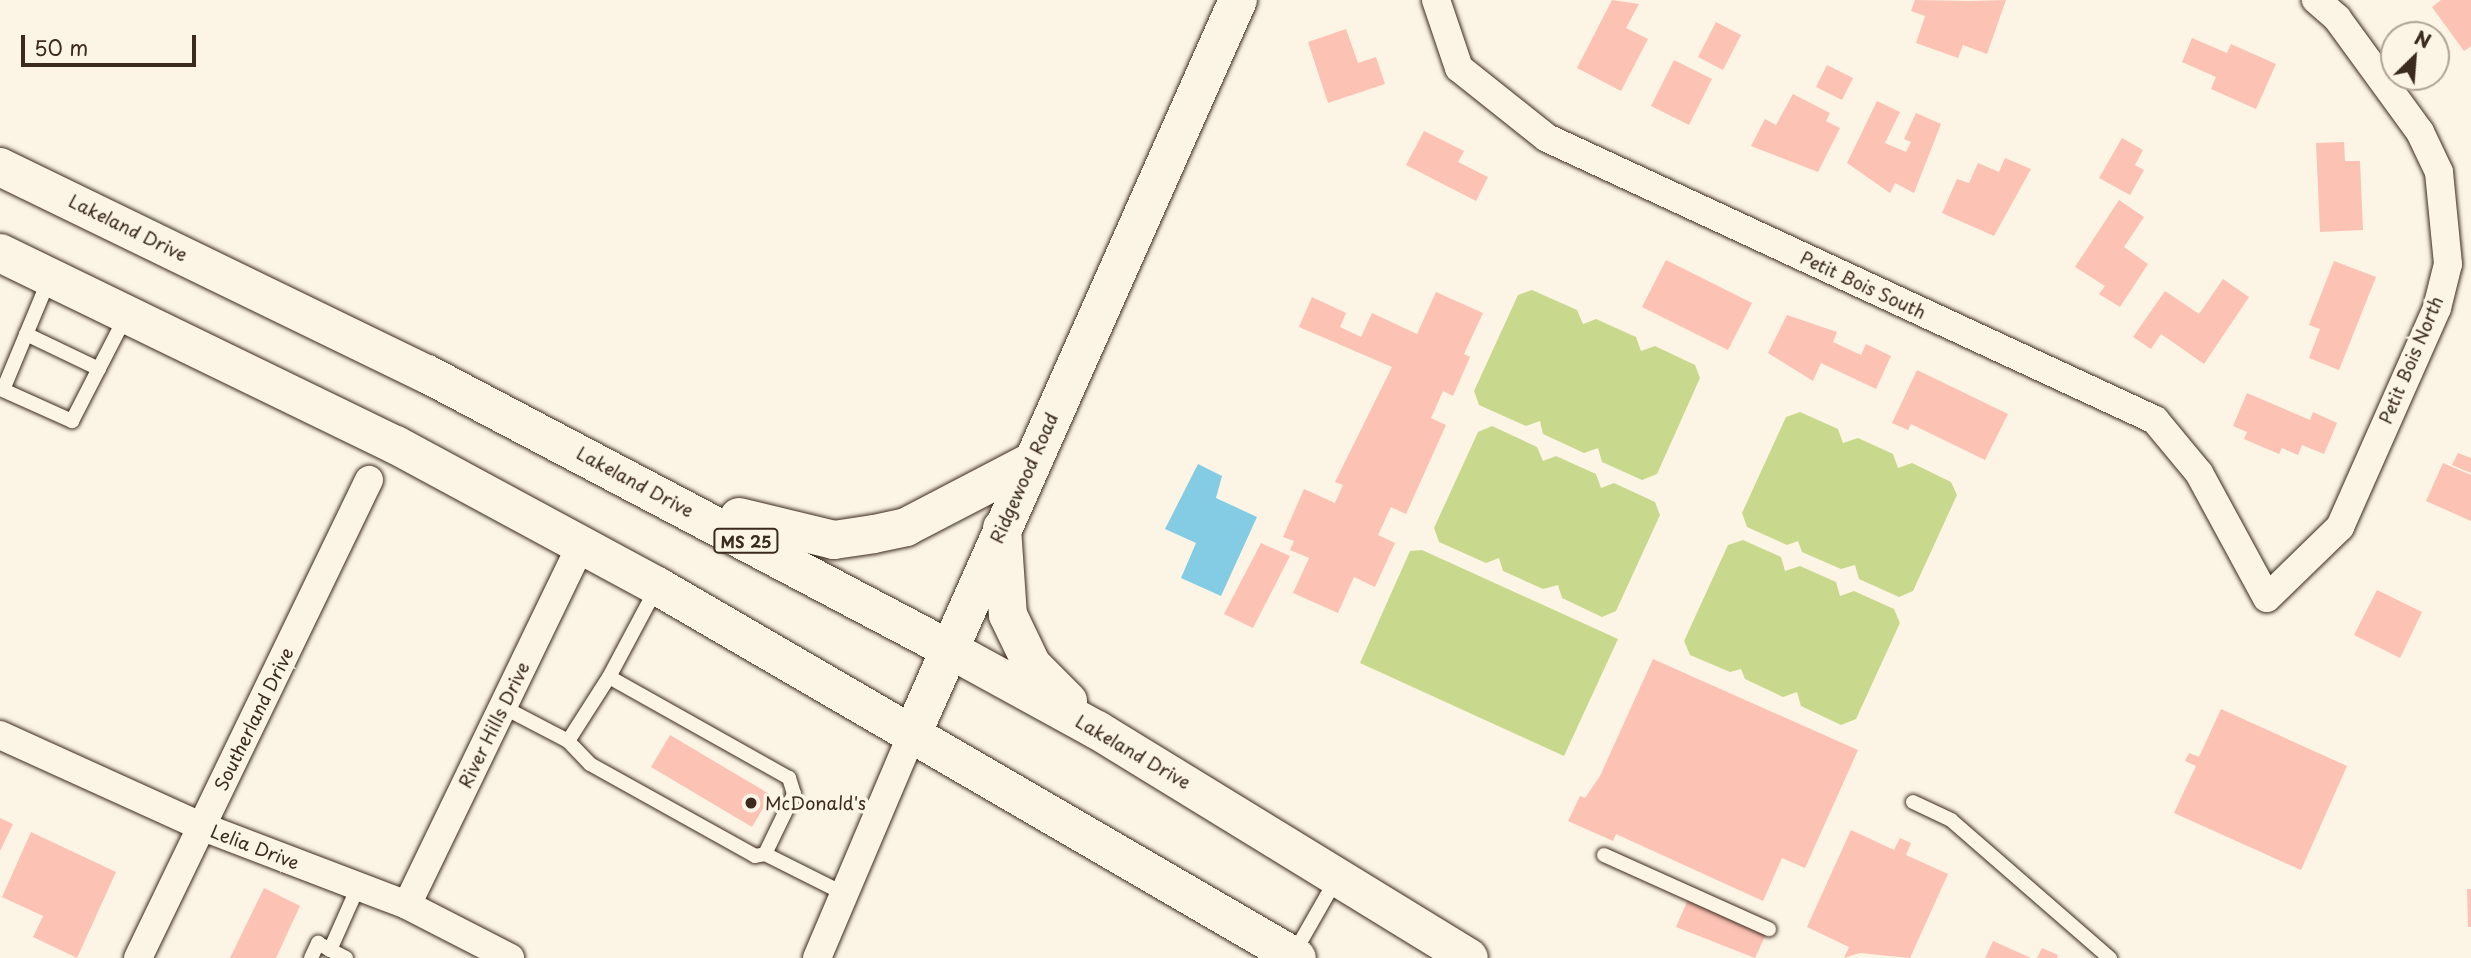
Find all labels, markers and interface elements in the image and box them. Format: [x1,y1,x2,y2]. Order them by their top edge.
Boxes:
scale bar [24,21,200,65]
north arrow [2380,21,2450,91]
text: N [2410,23,2436,55]
text: 50 m [34,31,88,63]
street label: Lakeland Drive [65,190,191,266]
street label: Petit Bois South [1796,246,1930,324]
street label: Petit Bois North [2374,292,2448,428]
street label: Ridgewood Road [985,409,1063,547]
street label: Lakeland Drive [573,442,697,522]
road number: MS 25 [713,528,779,554]
street label: Southerland Drive [210,644,298,794]
street label: River Hills Drive [454,658,534,792]
street label: Lakeland Drive [1071,710,1195,794]
place label: McDonald's [765,792,866,814]
marker: McDonald's [743,795,759,811]
street label: Lelia Drive [208,820,302,874]

